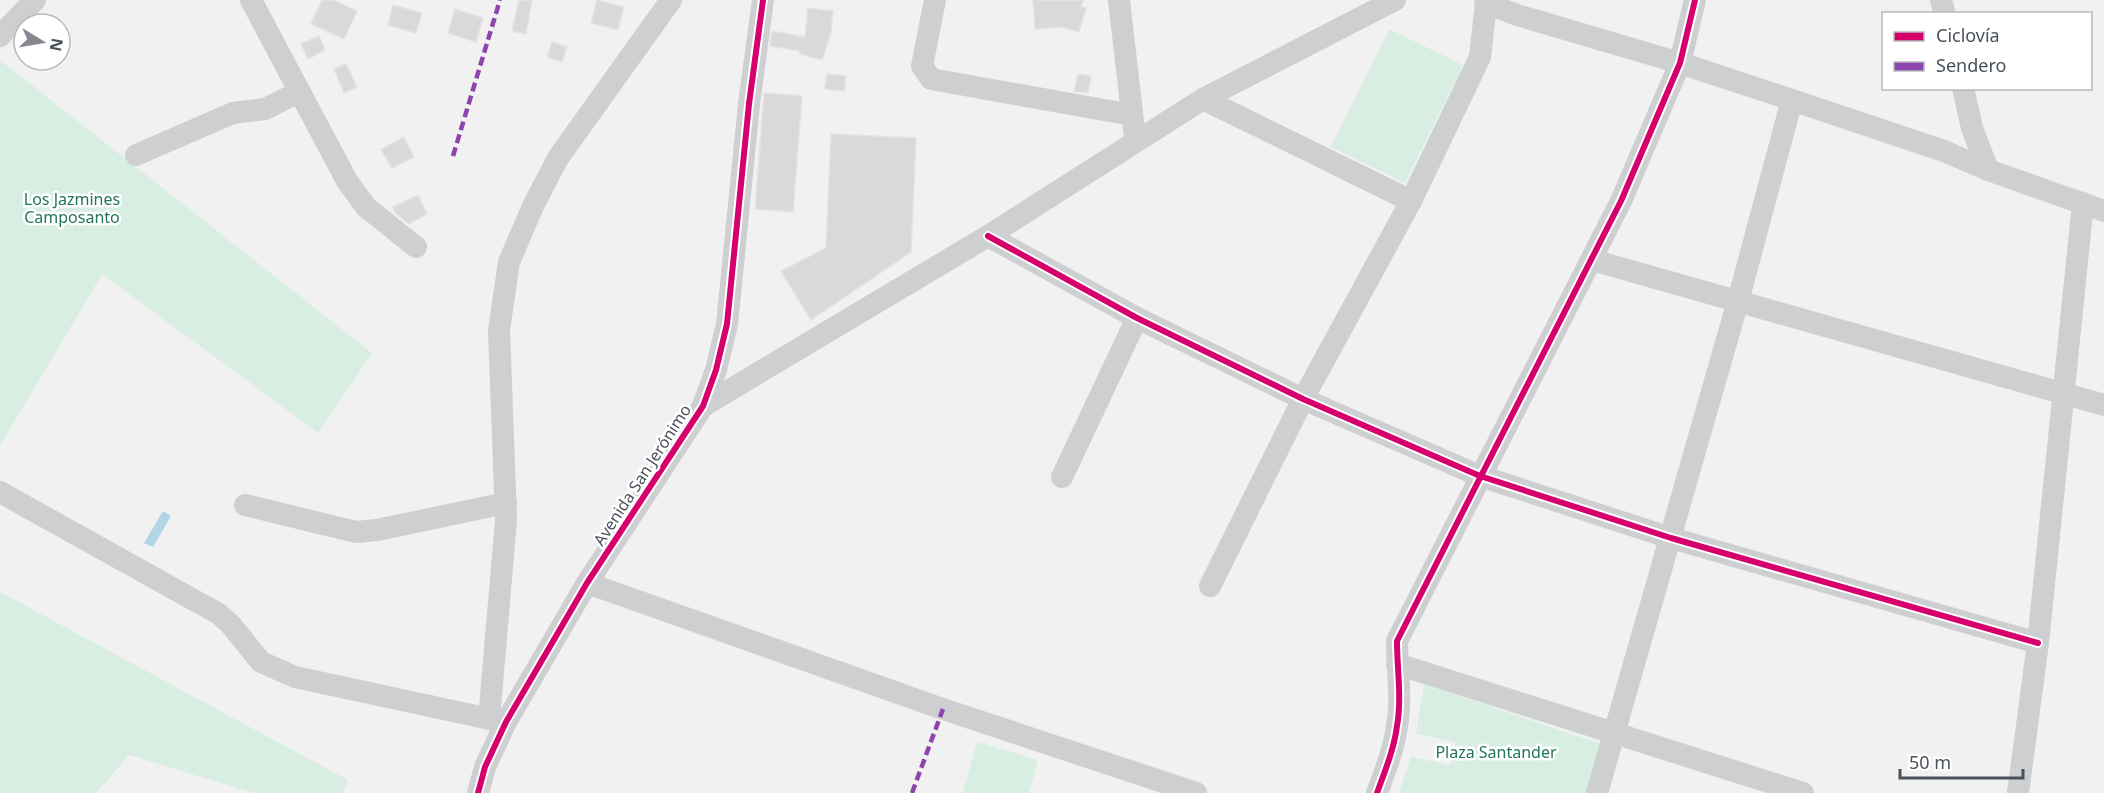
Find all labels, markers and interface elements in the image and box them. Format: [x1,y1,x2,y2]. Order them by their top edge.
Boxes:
north arrow [12,12,72,72]
legend [1882,12,2092,90]
text: Ciclovía [1936,23,2000,47]
text: N [45,36,69,53]
text: Sendero [1936,53,2006,77]
park label: Los Jazmines Camposanto [24,188,120,228]
street label: Avenida San Jerónimo [588,400,696,550]
park label: Plaza Santander [1435,741,1557,763]
scale bar [1900,742,2023,780]
text: 50 m [1909,750,1951,774]

